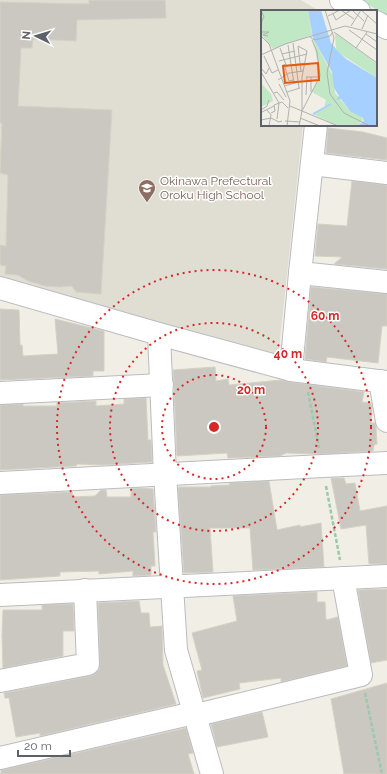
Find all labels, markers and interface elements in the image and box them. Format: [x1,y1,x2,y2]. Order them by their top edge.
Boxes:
inset map [261,10,377,126]
north arrow [16,16,56,56]
text: N [20,30,33,40]
place label: Okinawa Prefectural Oroku High School [160,174,272,202]
school or university icon: Okinawa Prefectural Oroku High School [137,178,157,203]
text: 60 m [311,309,339,323]
text: 40 m [274,347,302,361]
text: 20 m [237,383,265,397]
centre of rings [207,420,221,434]
scale bar [18,732,70,758]
text: 20 m [24,739,52,753]

